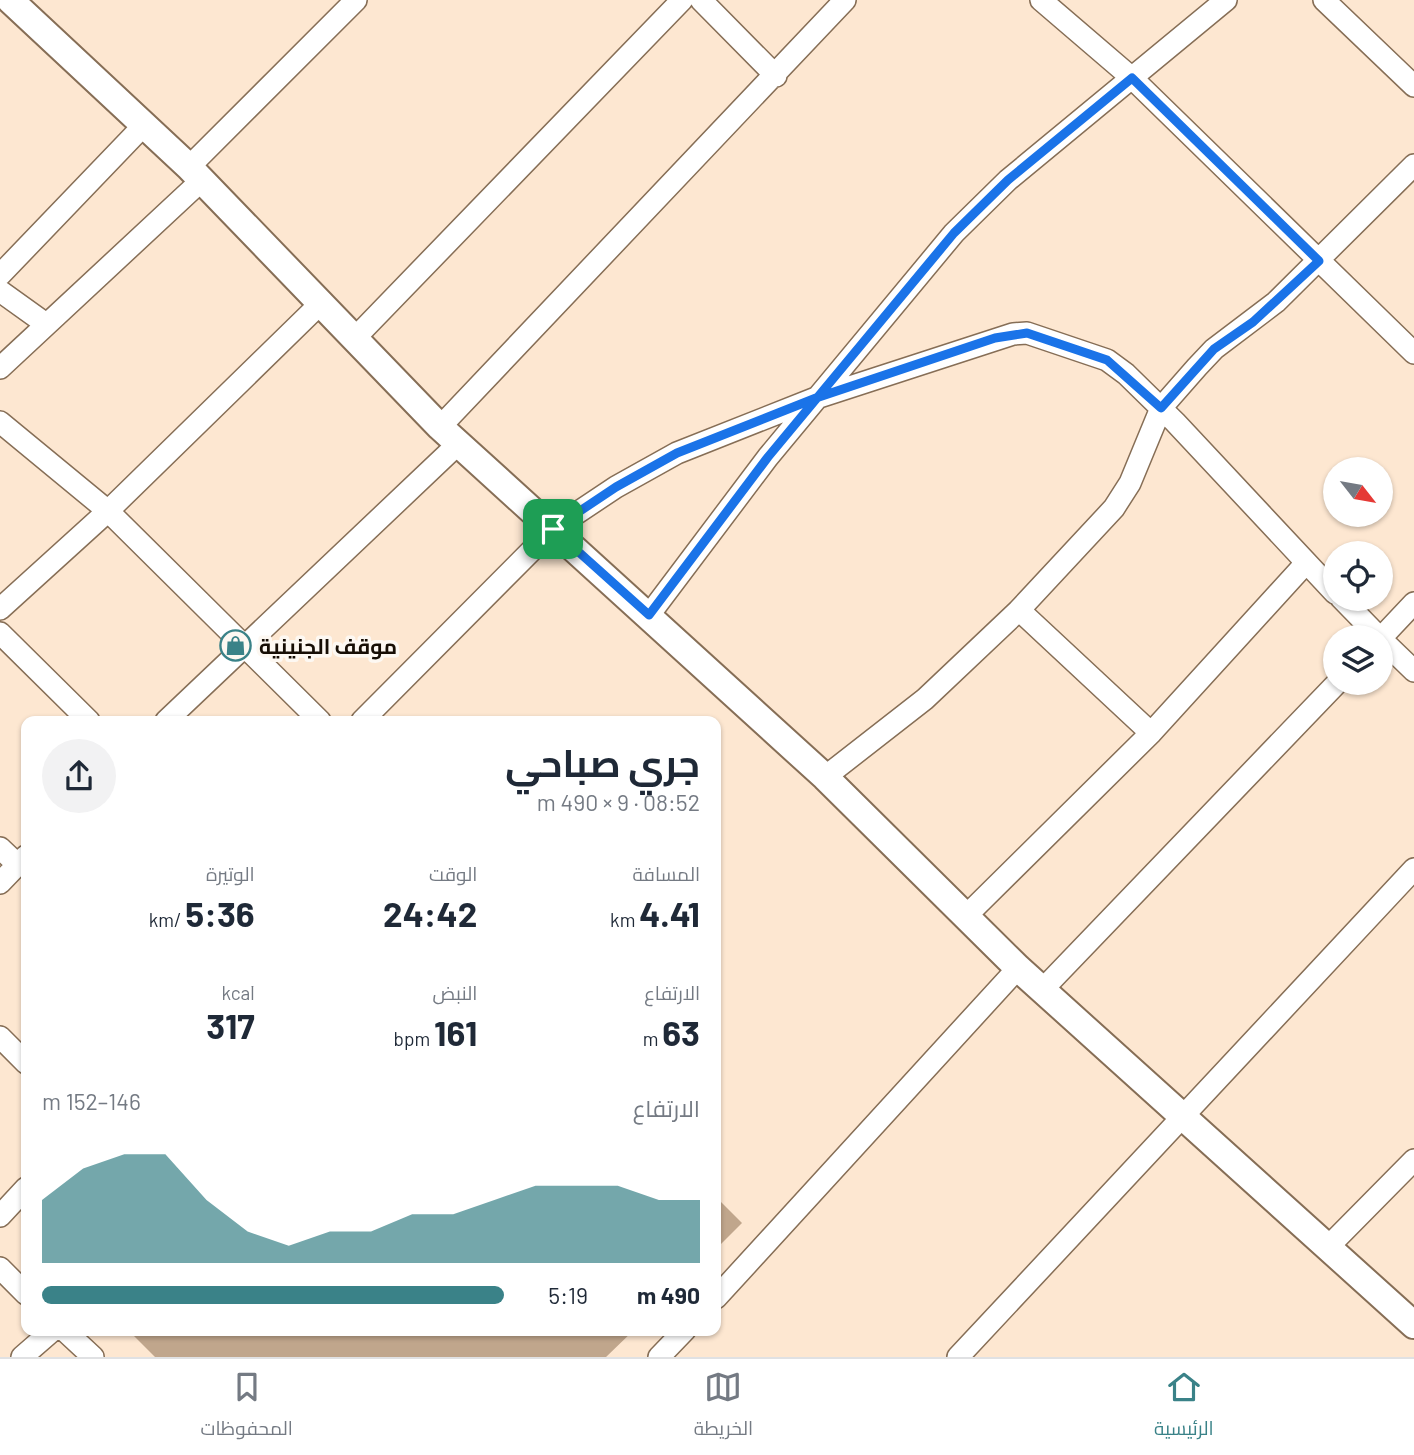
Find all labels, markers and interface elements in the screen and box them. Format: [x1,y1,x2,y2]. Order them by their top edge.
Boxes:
north arrow [1323,457,1393,527]
map controls [1323,457,1393,695]
pin [523,499,583,559]
icon: arrive [534,510,572,548]
button: locate [1323,541,1393,611]
button: layers [1323,625,1393,695]
shop icon: موقف الجنينية [219,628,253,662]
place label: موقف الجنينية [259,633,397,660]
button: share [42,739,116,813]
text: جري صباحي [505,739,700,785]
text: 08:52 · 9 × 490 m [537,788,700,816]
text: الوتيرة [206,862,255,885]
text: الوقت [429,862,477,885]
text: المسافة [632,862,700,885]
text: 5:36 [185,892,255,934]
text: 24:42 [383,892,477,934]
text: 4.41 [639,892,700,934]
text: /km [149,908,185,931]
text: km [610,908,639,931]
text: kcal [222,981,255,1004]
text: النبض [433,981,477,1004]
text: الارتفاع [644,981,700,1004]
text: 317 [206,1004,255,1046]
text: 161 [434,1011,477,1053]
text: 63 [662,1011,700,1053]
text: bpm [394,1027,434,1050]
text: m [643,1027,662,1050]
text: 146–152 m [42,1087,141,1115]
text: الارتفاع [633,1094,700,1122]
text: 5:19 [548,1281,588,1309]
text: 490 m [637,1281,700,1309]
tab: المحفوظات [200,1368,293,1446]
tab: الخريطة [694,1368,753,1446]
tab: الرئيسية [1154,1368,1214,1446]

